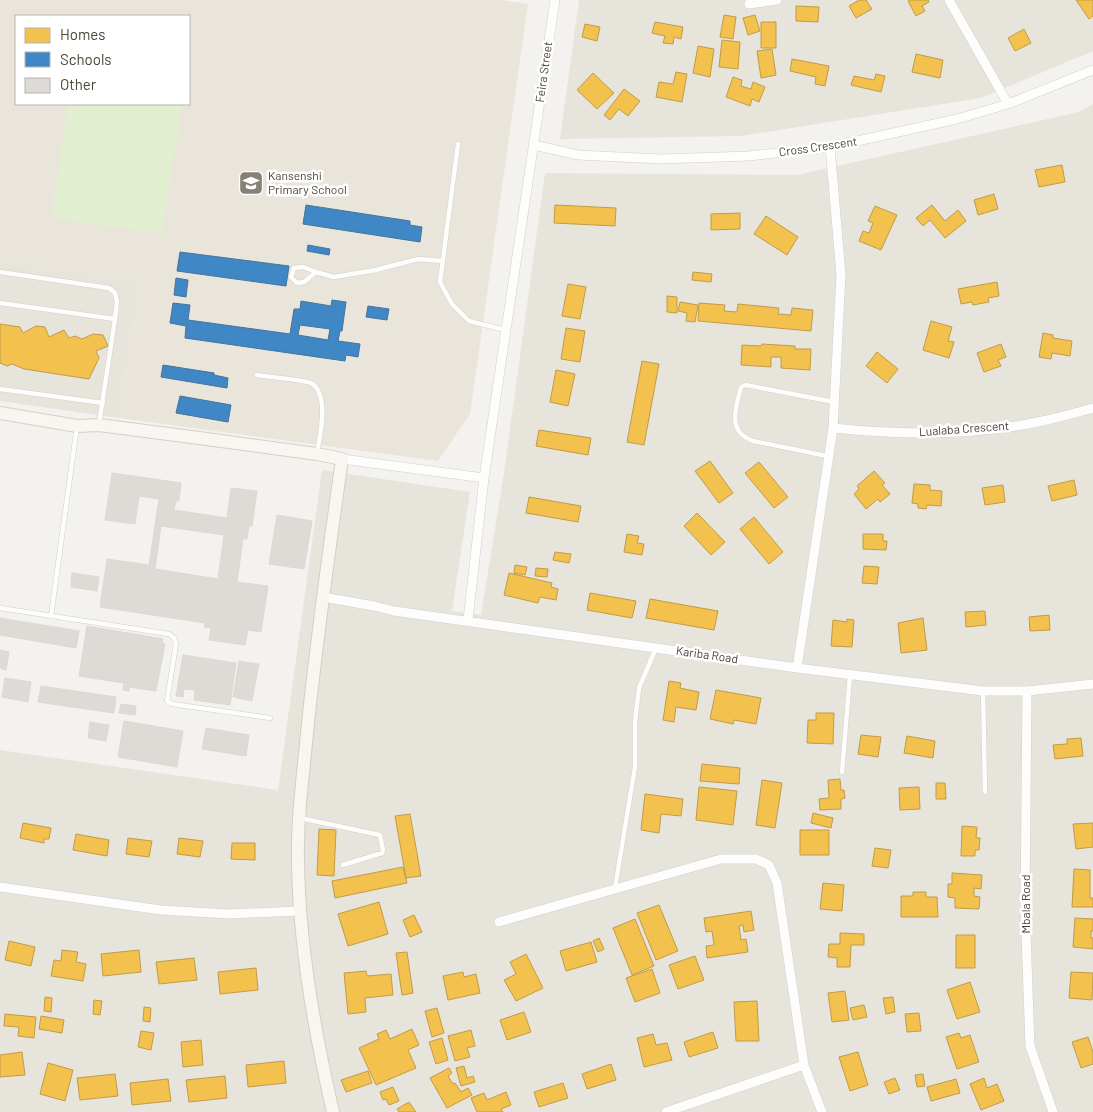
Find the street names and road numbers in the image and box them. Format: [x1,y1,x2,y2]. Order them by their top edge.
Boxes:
street label: Feira Street [532,40,554,103]
street label: Cross Crescent [778,134,858,158]
street label: Lualaba Crescent [918,418,1010,438]
street label: Kariba Road [675,643,739,665]
street label: Mbala Road [1018,874,1032,934]

